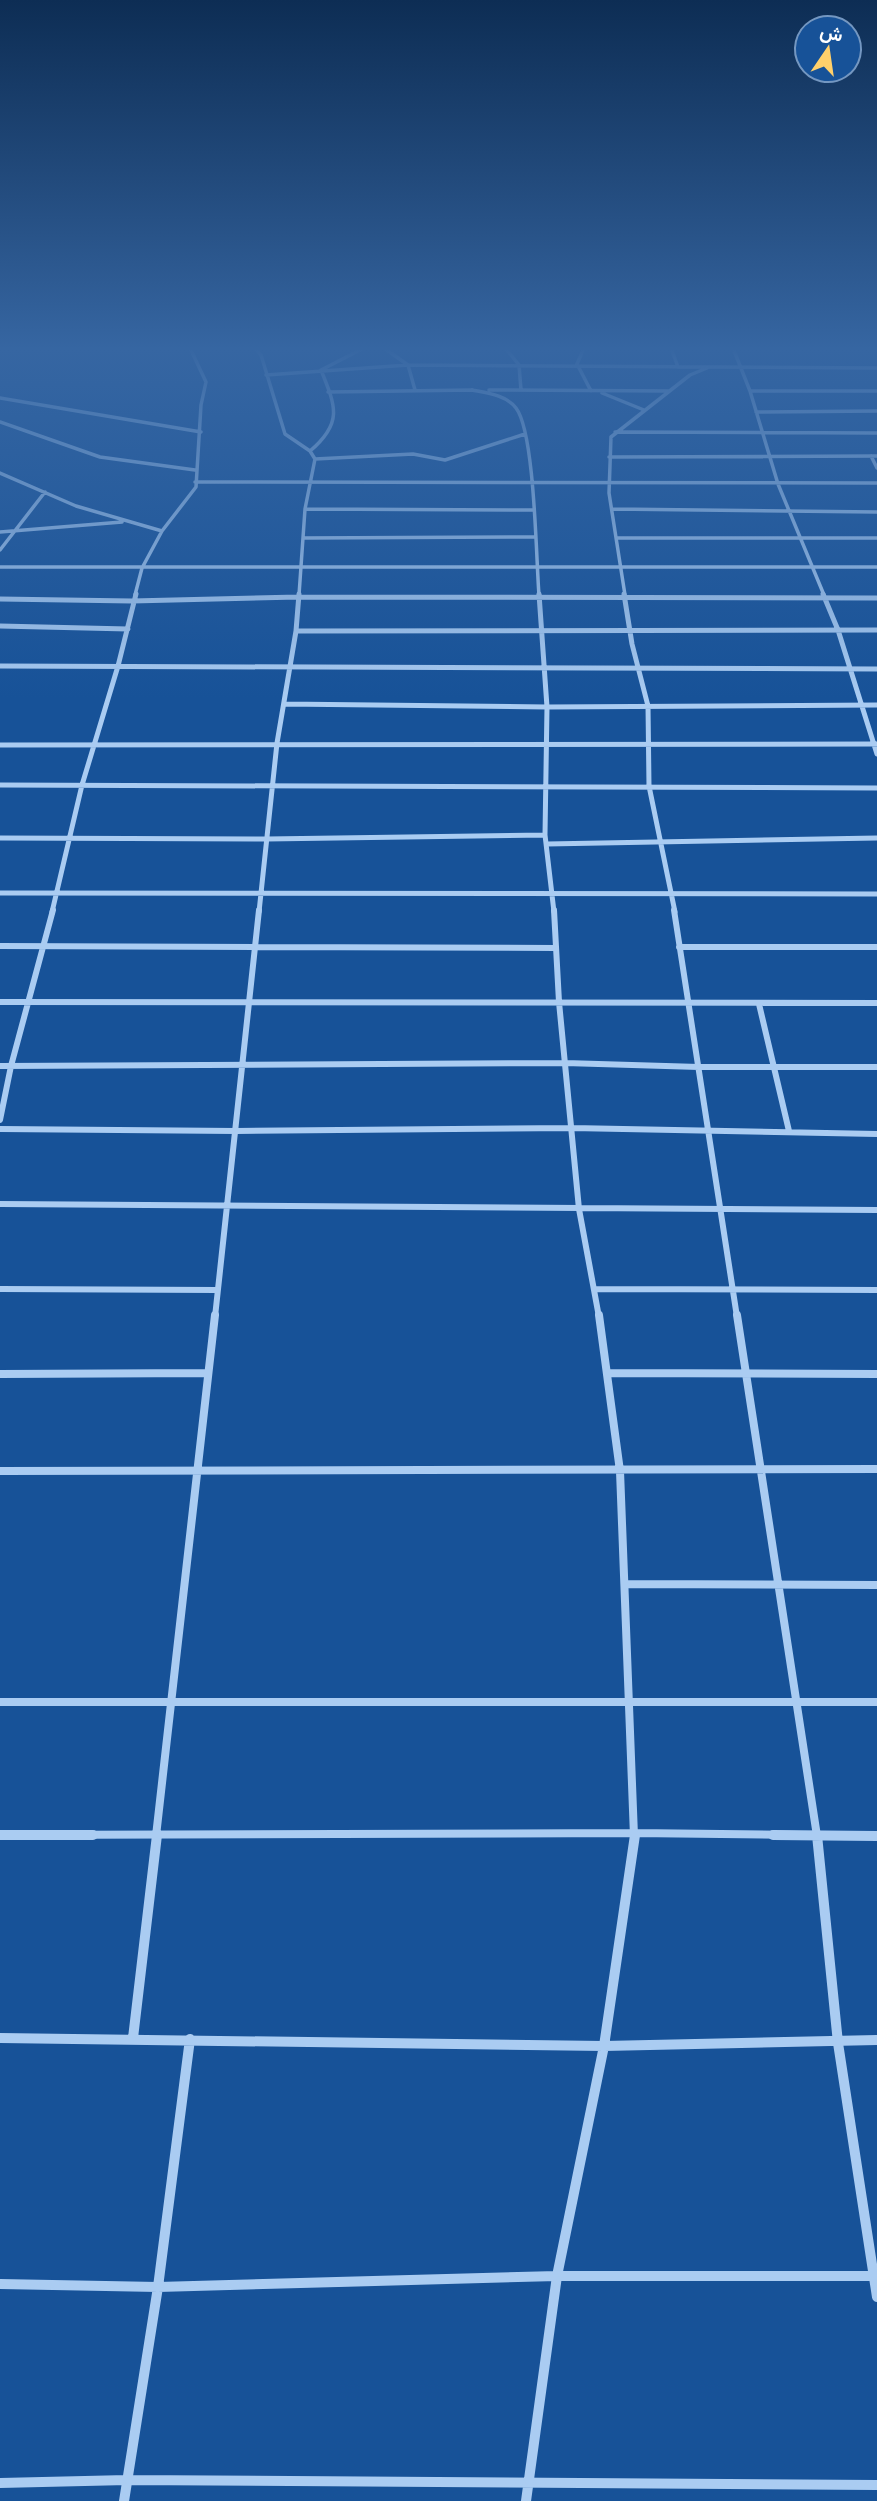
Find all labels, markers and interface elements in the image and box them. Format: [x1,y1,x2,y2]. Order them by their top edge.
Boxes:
north arrow [793,14,863,84]
text: ش [818,19,846,47]

